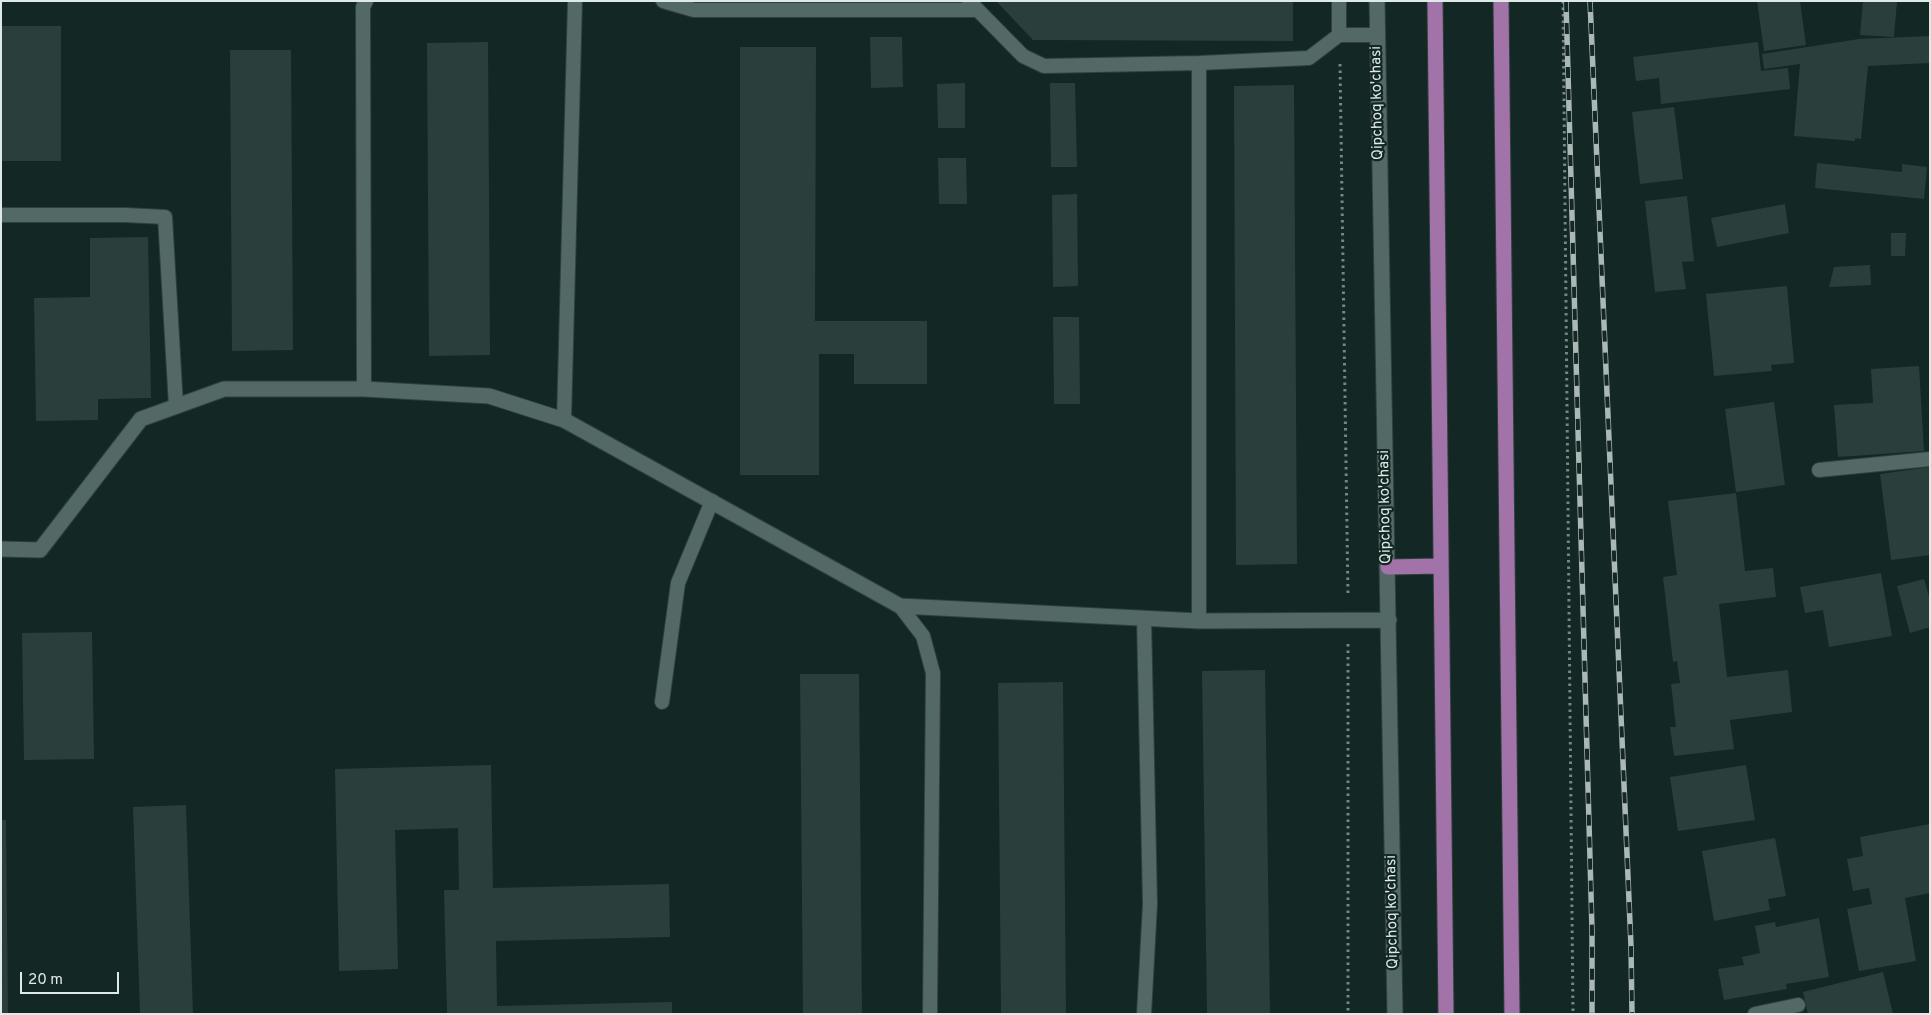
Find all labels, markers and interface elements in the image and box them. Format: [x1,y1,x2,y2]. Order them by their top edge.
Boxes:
street label: Qipchoq ko'chasi [1368,46,1388,160]
street label: Qipchoq ko'chasi [1376,450,1396,564]
street label: Qipchoq ko'chasi [1383,855,1403,969]
scale bar [22,962,121,994]
text: 20 m [28,971,63,990]

